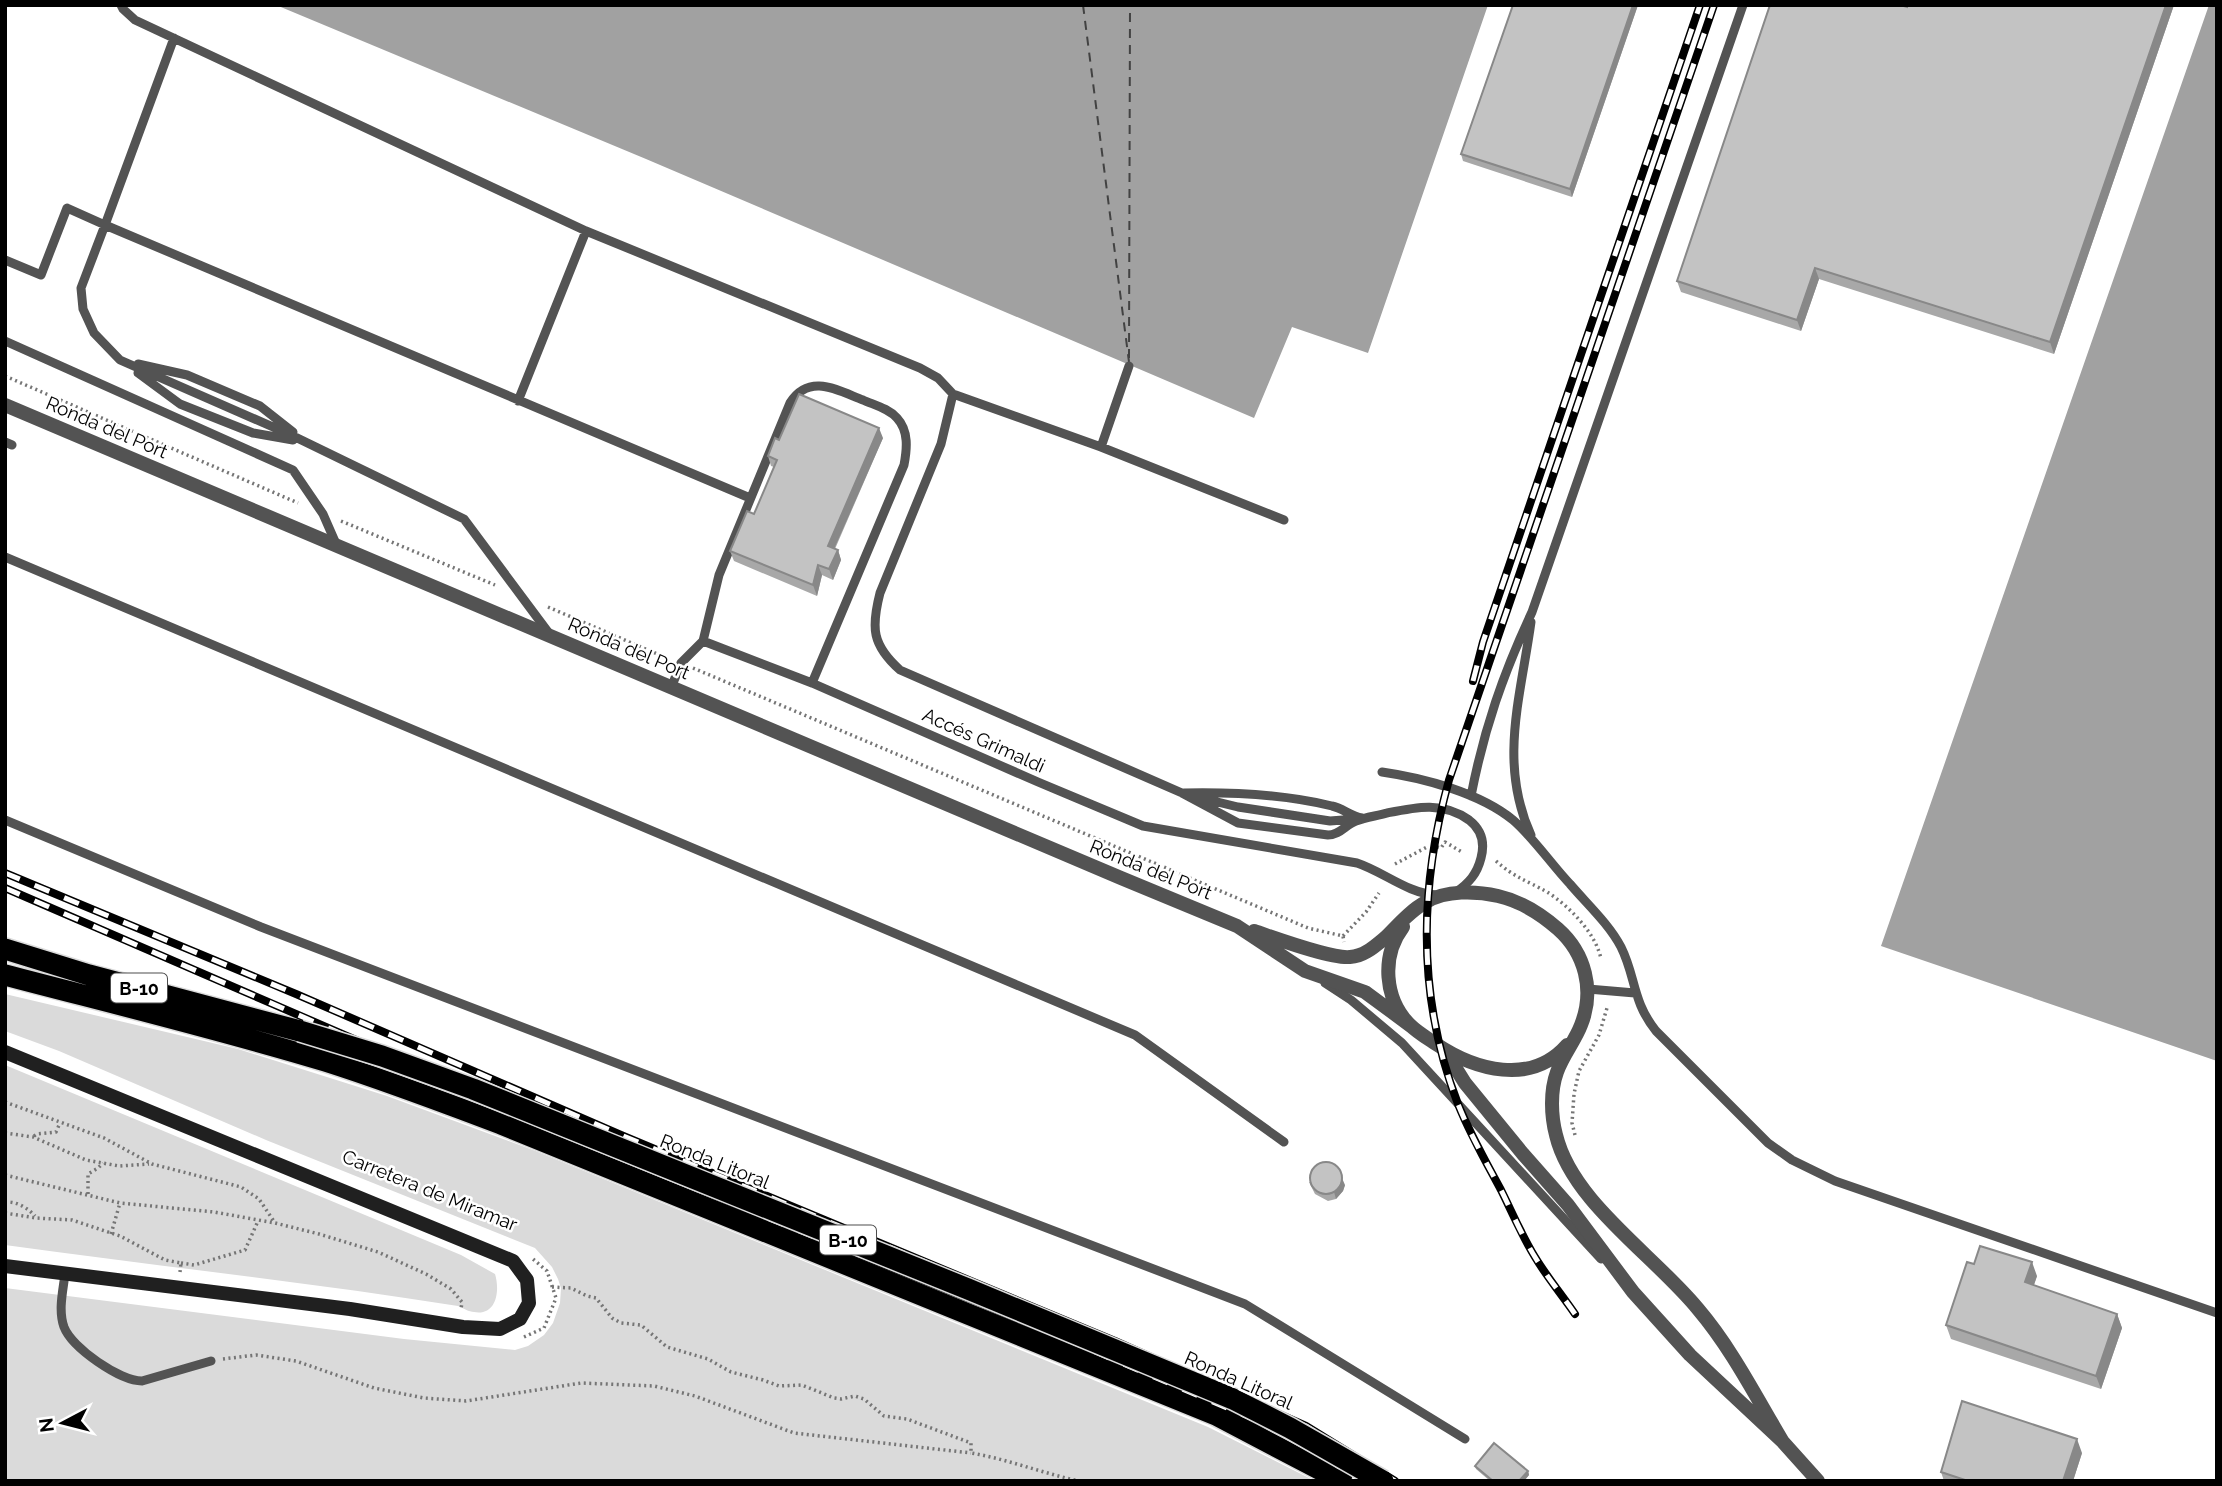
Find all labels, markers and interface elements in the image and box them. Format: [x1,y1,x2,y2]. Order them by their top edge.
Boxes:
street label: Ronda del Port [43,391,172,463]
street label: Ronda del Port [565,612,694,684]
street label: Accés Grimaldi [919,703,1049,777]
street label: Ronda del Port [1087,834,1216,904]
road number: B-10 [111,973,167,1002]
street label: Ronda Litoral [657,1129,774,1193]
street label: Carretera de Miramar [339,1145,521,1235]
road number: B-10 [820,1226,876,1254]
street label: Ronda Litoral [1181,1346,1297,1414]
north arrow [28,1388,98,1458]
text: N [34,1417,58,1434]

